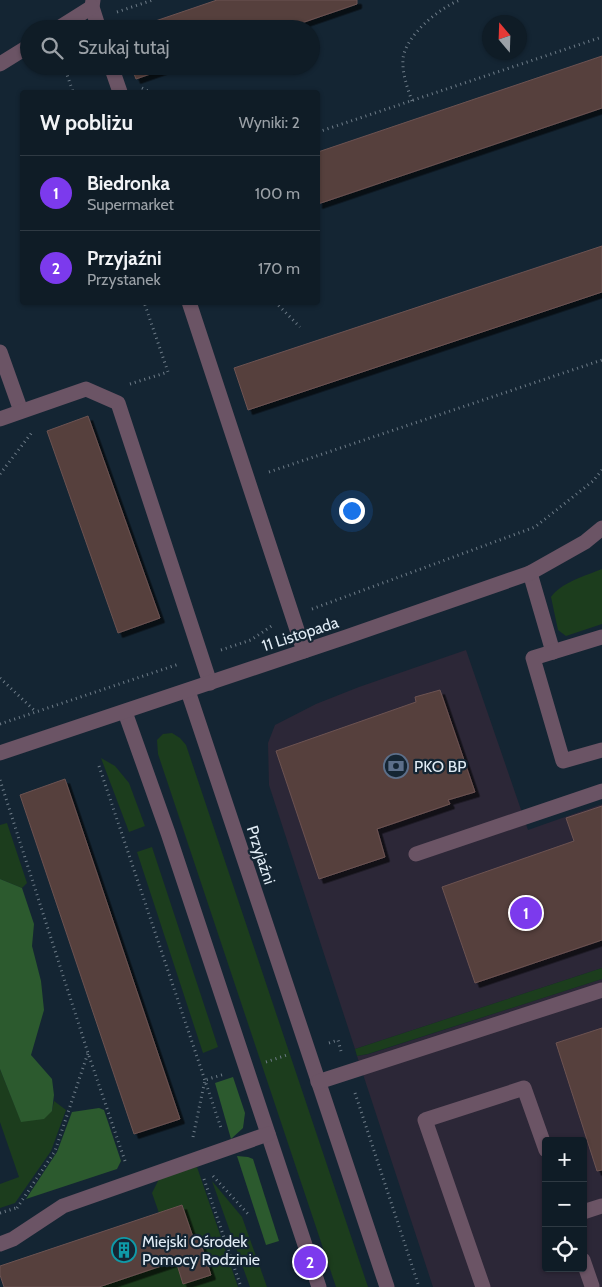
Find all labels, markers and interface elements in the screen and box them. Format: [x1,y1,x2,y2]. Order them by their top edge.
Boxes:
north arrow [482,15,527,60]
search box [20,20,320,75]
icon: search [38,34,66,62]
text: Szukaj tutaj [78,36,170,59]
text: W pobliżu [40,110,133,135]
text: Wyniki: 2 [239,113,300,132]
text: Biedronka [87,172,170,195]
text: 1 [53,184,59,203]
text: 100 m [255,184,300,203]
text: Supermarket [87,195,174,214]
text: Przyjaźni [87,247,162,270]
text: 2 [52,259,60,278]
text: 170 m [258,259,300,278]
text: Przystanek [87,270,161,289]
your location [339,498,365,524]
street label: 11 Listopada [259,613,341,655]
bank icon: PKO BP [383,753,409,779]
place label: PKO BP [414,757,466,776]
street label: Przyjaźni [243,823,279,887]
pin: 1 [510,894,542,932]
map controls [542,1137,587,1272]
button: + [542,1137,587,1182]
button: − [542,1182,587,1227]
button: locate [542,1227,587,1272]
place label: Miejski Ośrodek Pomocy Rodzinie [142,1232,260,1269]
building icon: Miejski Ośrodek Pomocy Rodzinie [111,1237,137,1263]
pin: 2 [294,1243,326,1281]

